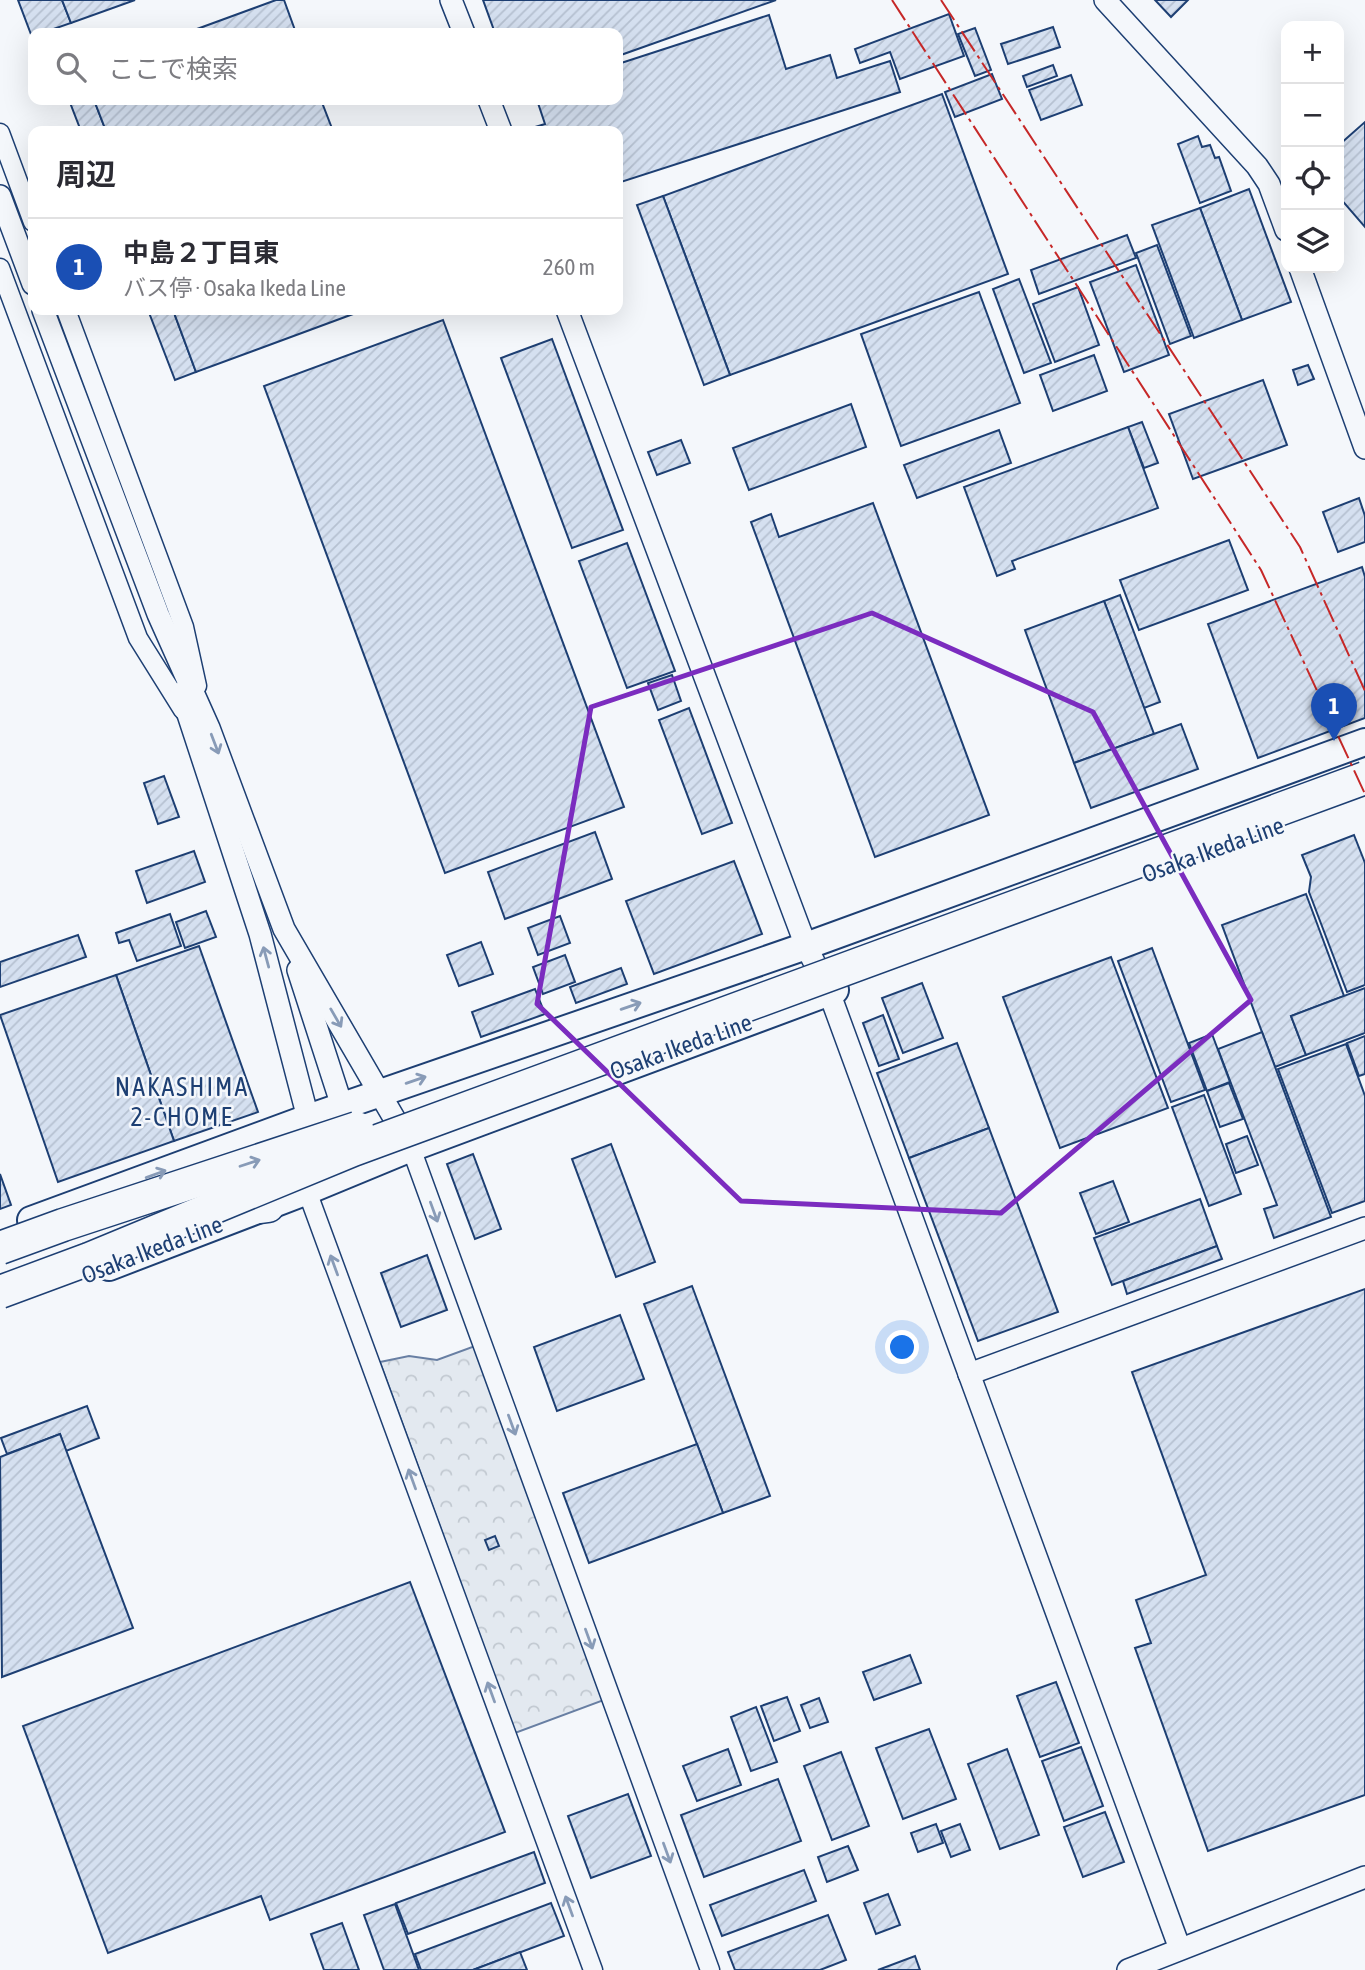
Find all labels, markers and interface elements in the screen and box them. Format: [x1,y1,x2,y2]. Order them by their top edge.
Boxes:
map controls [1281,21,1344,273]
button: + [1281,21,1344,84]
search box [28,28,623,105]
icon: search [52,48,90,86]
text: ここで検索 [108,54,238,84]
button: − [1281,84,1344,147]
button: locate [1281,147,1344,210]
text: 周辺 [56,157,116,191]
button: layers [1281,210,1344,273]
text: 中島２丁目東 [123,238,279,268]
text: 1 [74,254,84,280]
text: 260 m [543,254,595,280]
text: バス停 · Osaka Ikeda Line [123,275,346,301]
pin: 1 [1311,683,1357,741]
one-way arrow [210,732,222,754]
street label: Osaka Ikeda Line [1138,811,1287,888]
one-way arrow [259,946,272,969]
one-way arrow [620,999,642,1011]
one-way arrow [329,1008,343,1028]
street label: Osaka Ikeda Line [606,1008,755,1085]
district label: NAKASHIMA 2-CHOME [115,1072,249,1132]
one-way arrow [405,1073,427,1086]
one-way arrow [239,1156,261,1169]
one-way arrow [144,1167,166,1179]
one-way arrow [429,1200,441,1222]
street label: Osaka Ikeda Line [78,1210,226,1289]
one-way arrow [327,1255,339,1277]
your location [885,1330,919,1364]
one-way arrow [506,1414,519,1436]
one-way arrow [405,1468,418,1490]
one-way arrow [584,1628,597,1650]
one-way arrow [484,1682,496,1704]
one-way arrow [662,1842,674,1864]
one-way arrow [562,1895,575,1917]

